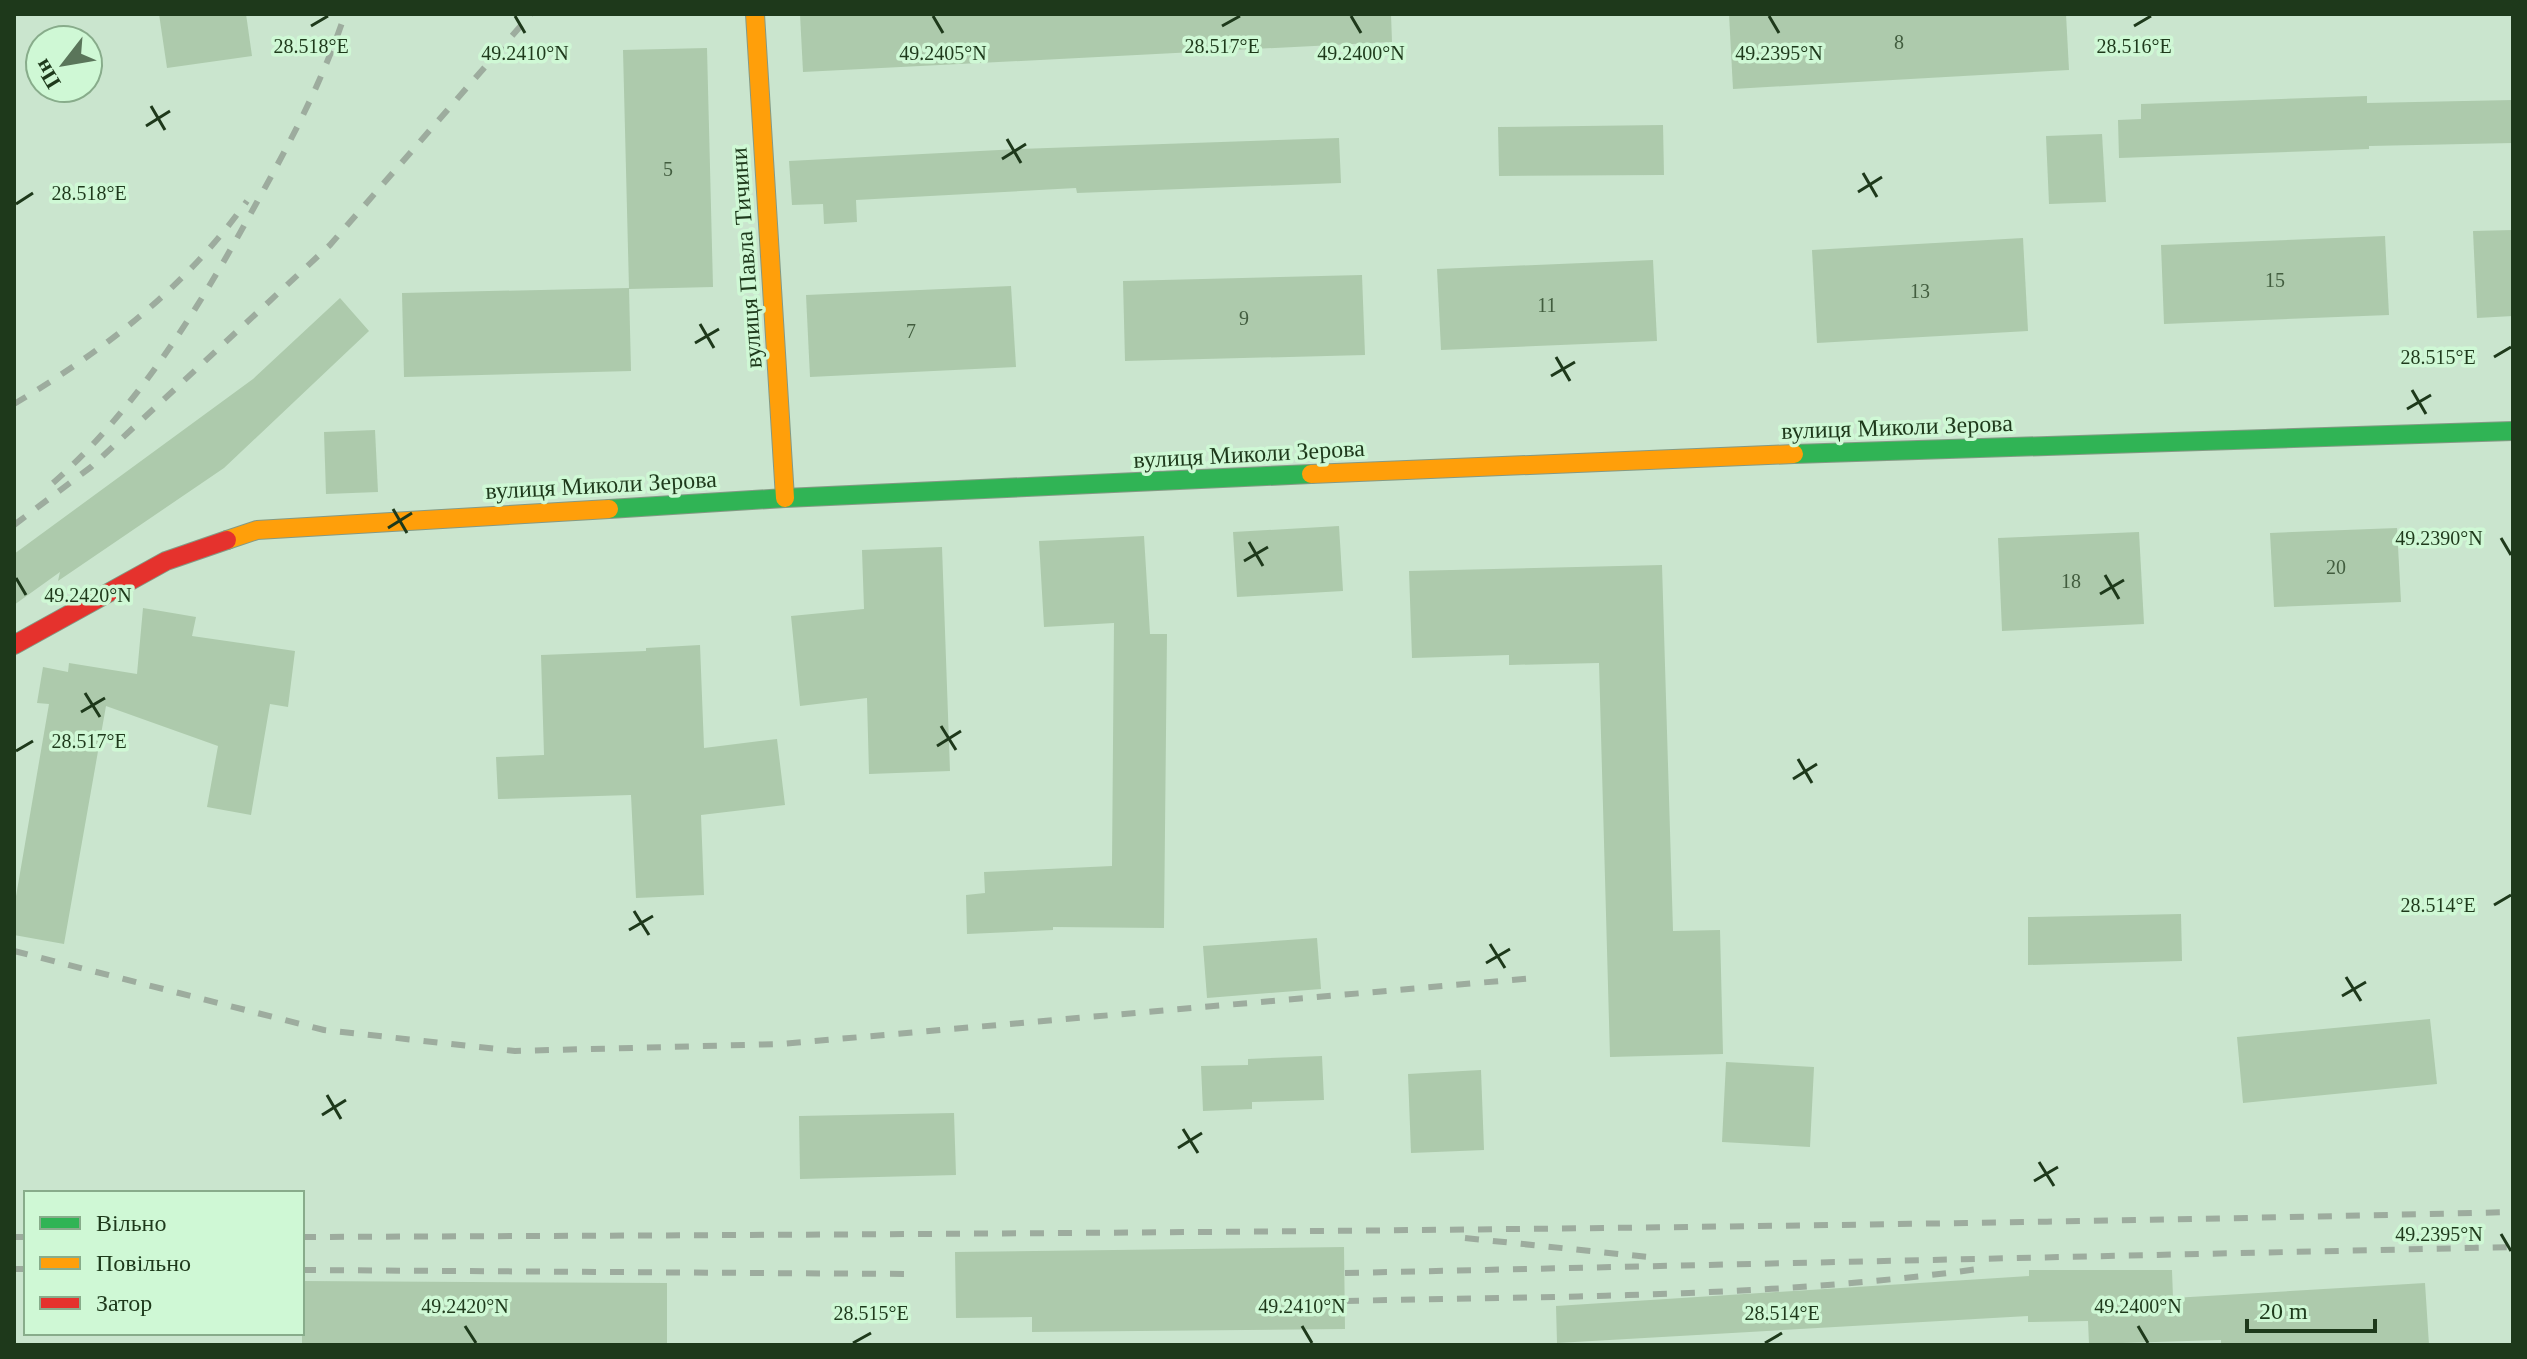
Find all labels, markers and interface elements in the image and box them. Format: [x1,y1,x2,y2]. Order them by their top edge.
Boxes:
north arrow [24,24,104,104]
house number: 8 [1894,31,1904,53]
text: 28.518°E [273,35,349,57]
text: 28.517°E [1184,35,1260,57]
text: 28.516°E [2096,35,2172,57]
text: 49.2410°N [481,42,569,64]
text: 49.2405°N [899,42,987,64]
text: 49.2400°N [1317,42,1405,64]
text: 49.2395°N [1735,42,1823,64]
text: Пн [29,55,66,93]
street label: вулиця Павла Тичини [725,147,767,369]
house number: 5 [663,158,673,180]
text: 28.518°E [51,182,127,204]
house number: 15 [2265,269,2285,291]
house number: 13 [1910,280,1930,302]
house number: 11 [1537,294,1557,316]
house number: 9 [1239,307,1249,329]
house number: 7 [906,320,916,342]
text: 28.515°E [2400,346,2476,368]
street label: вулиця Миколи Зерова [1781,410,2014,444]
street label: вулиця Миколи Зерова [1133,435,1366,473]
street label: вулиця Миколи Зерова [485,466,718,504]
text: 49.2390°N [2395,527,2483,549]
house number: 20 [2326,556,2346,578]
house number: 18 [2061,570,2081,592]
text: 49.2420°N [44,584,132,606]
text: 28.517°E [51,730,127,752]
text: 28.514°E [2400,894,2476,916]
legend [24,1191,304,1335]
text: Вільно [96,1210,166,1236]
text: 49.2395°N [2395,1223,2483,1245]
text: Повільно [96,1250,191,1276]
scale bar [2247,1283,2375,1333]
text: Затор [96,1290,152,1316]
text: 49.2420°N [421,1295,509,1317]
text: 49.2410°N [1258,1295,1346,1317]
text: 49.2400°N [2094,1295,2182,1317]
text: 20 m [2259,1298,2308,1324]
text: 28.515°E [833,1302,909,1324]
text: 28.514°E [1744,1302,1820,1324]

